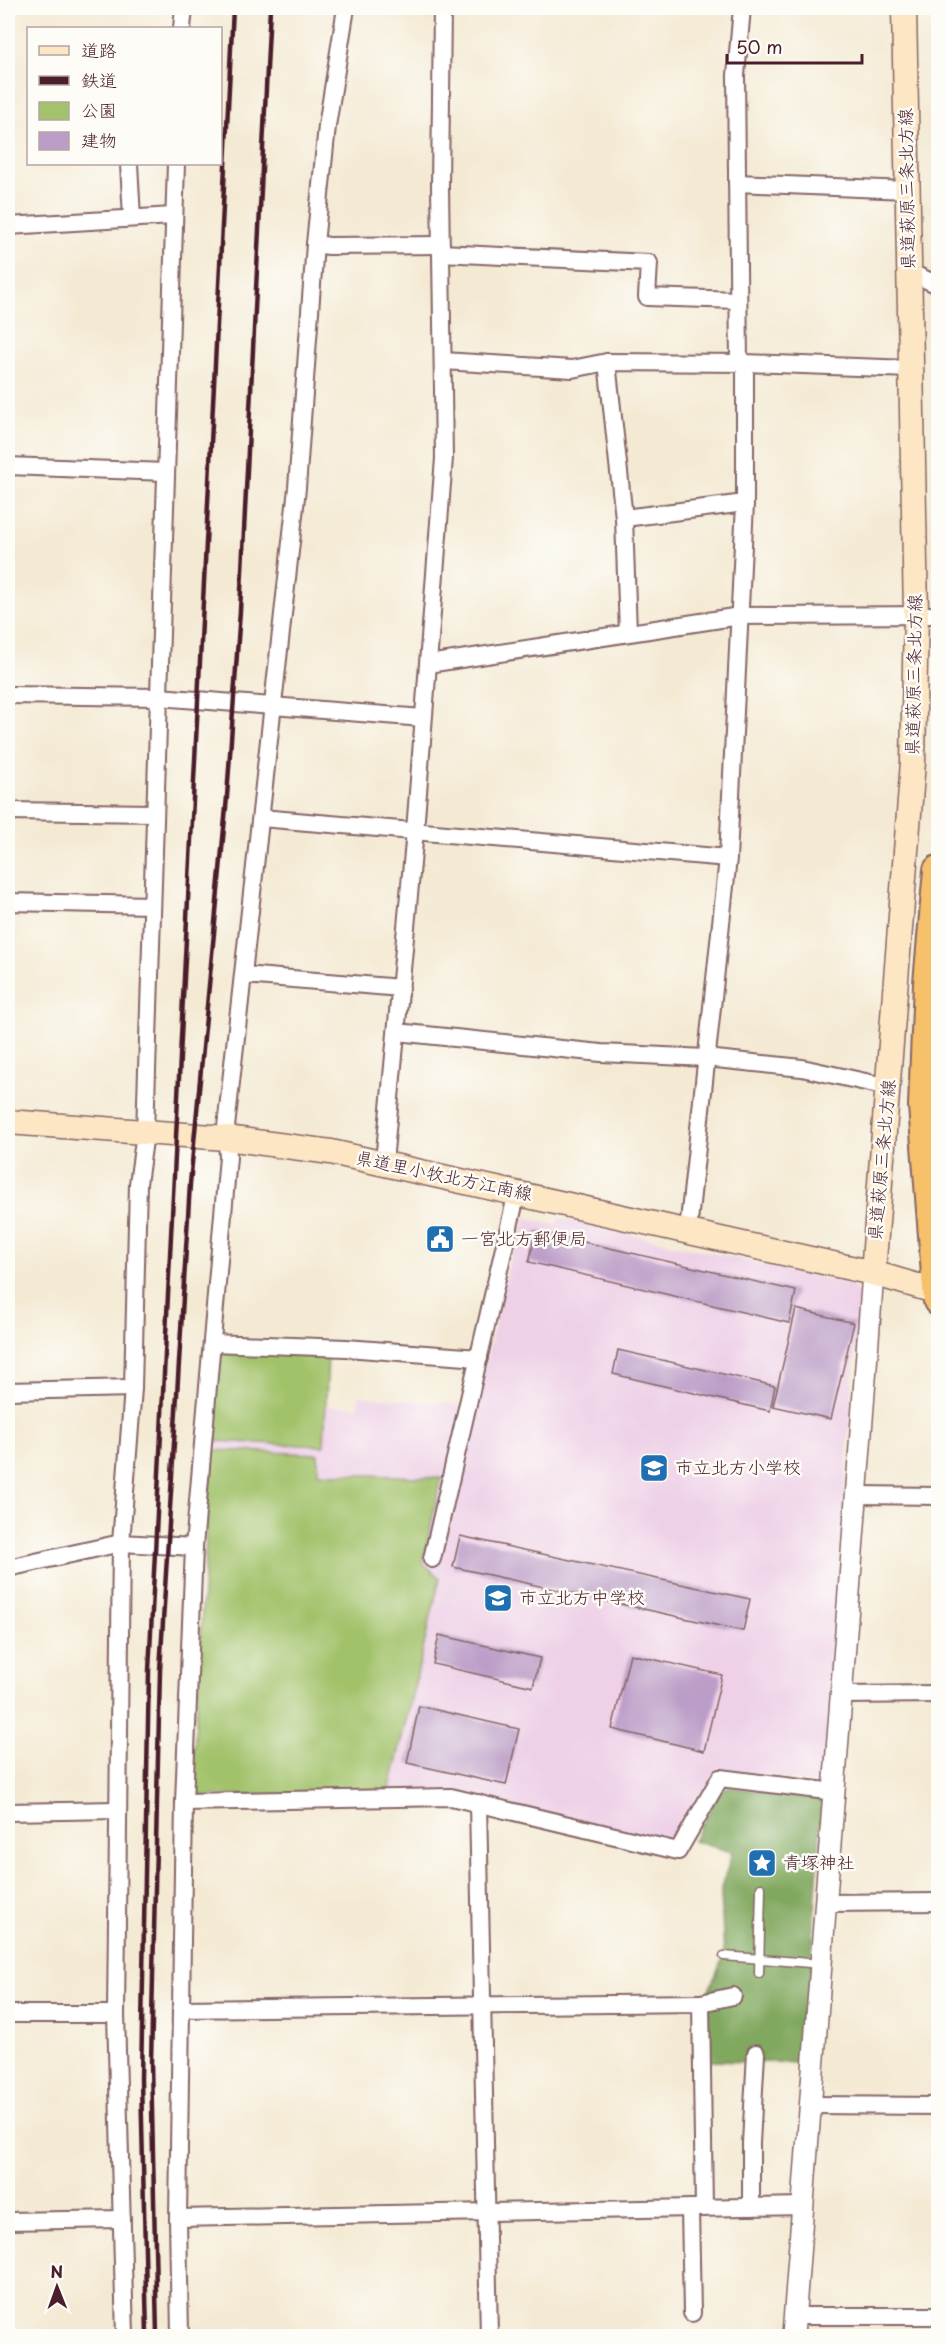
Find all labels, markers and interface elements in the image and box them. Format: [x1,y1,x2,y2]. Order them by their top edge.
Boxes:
legend [27,27,222,165]
scale bar [727,27,862,65]
text: 50 m [736,33,783,60]
text: 道路 [81,36,117,63]
text: 鉄道 [81,66,117,93]
text: 公園 [81,96,117,123]
street label: 県道萩原三条北方線 [891,108,920,270]
text: 建物 [81,126,117,153]
street label: 県道萩原三条北方線 [898,594,927,756]
street label: 県道萩原三条北方線 [860,1078,901,1242]
street label: 県道里小牧北方江南線 [353,1143,535,1206]
public building icon: 一宮北方郵便局 [424,1223,456,1255]
place label: 一宮北方郵便局 [461,1224,587,1251]
school or university icon: 市立北方小学校 [638,1452,670,1484]
place label: 市立北方小学校 [675,1453,801,1480]
school or university icon: 市立北方中学校 [482,1582,514,1614]
place label: 市立北方中学校 [519,1583,645,1610]
place icon: 青塚神社 [746,1847,778,1879]
place label: 青塚神社 [783,1848,855,1875]
north arrow [27,2257,87,2317]
text: N [50,2259,63,2283]

